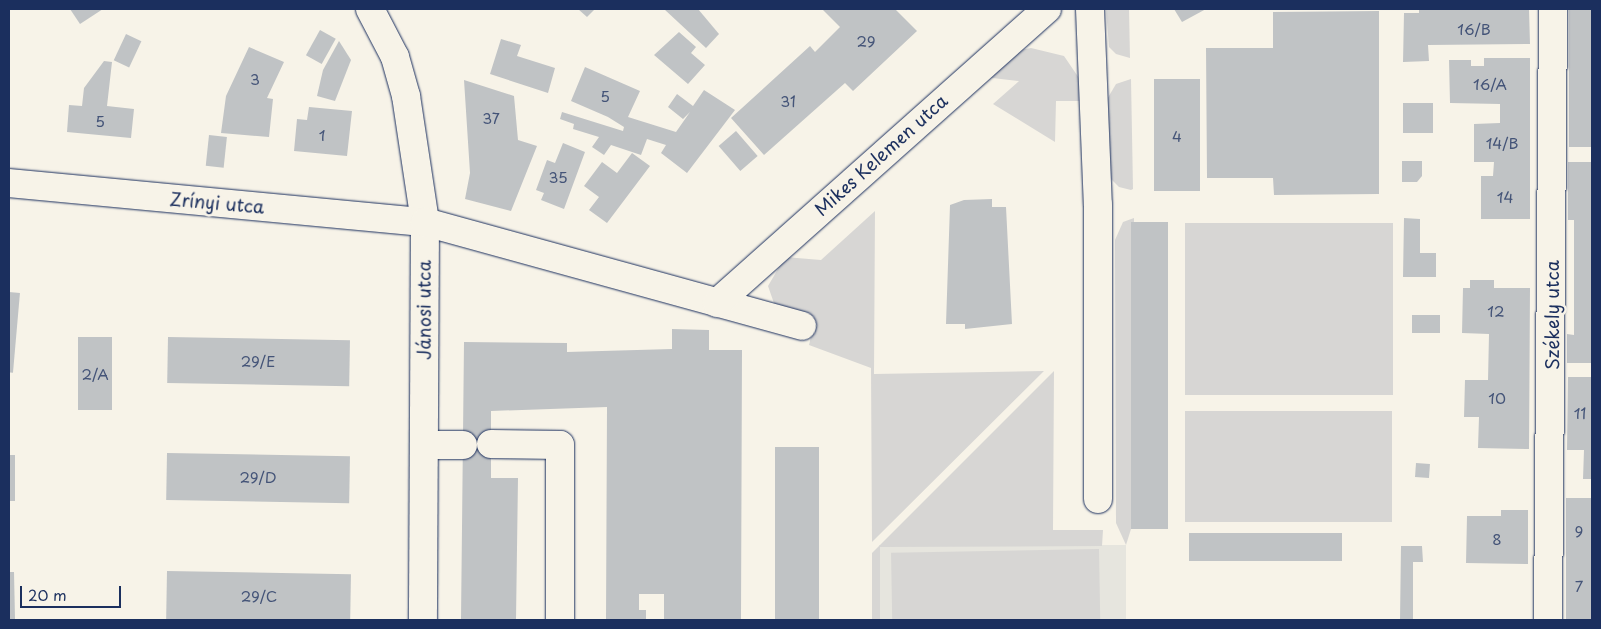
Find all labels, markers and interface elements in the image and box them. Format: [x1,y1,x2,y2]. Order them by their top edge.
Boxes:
house number: 16/B [1457,20,1491,38]
house number: 29 [856,32,876,50]
house number: 3 [250,70,260,88]
house number: 16/A [1473,75,1507,93]
house number: 5 [600,87,610,105]
street label: Mikes Kelemen utca [809,89,953,221]
house number: 31 [780,92,796,110]
house number: 37 [482,109,500,127]
house number: 5 [95,112,105,130]
house number: 1 [319,126,325,144]
house number: 4 [1172,127,1182,145]
house number: 14/B [1486,134,1518,152]
house number: 35 [548,168,568,186]
street label: Zrínyi utca [169,188,265,218]
house number: 14 [1497,188,1513,206]
street label: Jánosi utca [413,260,435,360]
street label: Székely utca [1541,260,1563,370]
house number: 12 [1487,302,1505,320]
house number: 29/E [241,352,275,370]
house number: 2/A [81,365,109,383]
house number: 10 [1488,389,1506,407]
house number: 11 [1574,404,1586,422]
house number: 29/D [239,468,277,486]
house number: 9 [1575,522,1583,540]
house number: 8 [1492,530,1502,548]
scale bar [22,576,124,608]
house number: 7 [1575,577,1583,595]
text: 20 m [28,583,67,606]
house number: 29/C [241,587,277,605]

